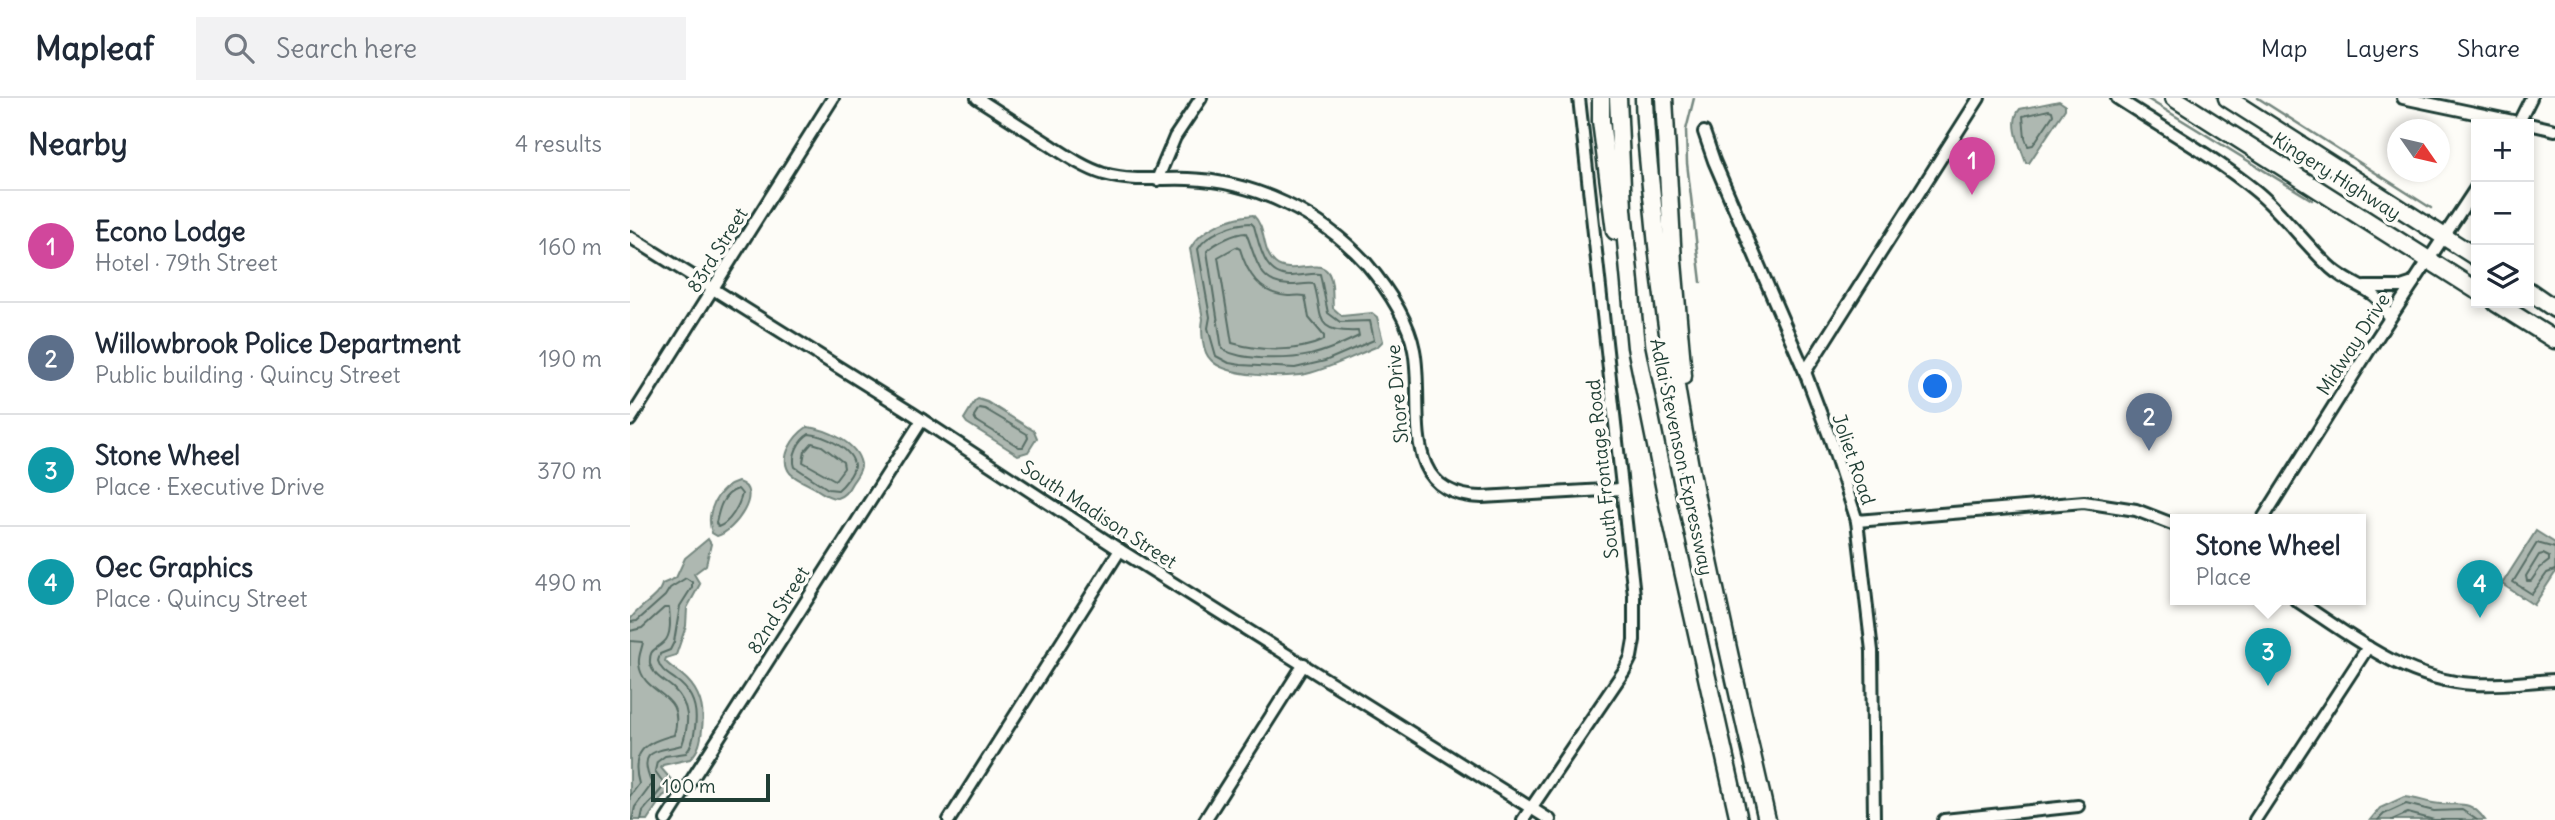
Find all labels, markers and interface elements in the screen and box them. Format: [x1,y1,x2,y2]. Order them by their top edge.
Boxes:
search box [196,17,686,80]
text: Mapleaf [35,27,154,69]
icon: search [220,29,258,67]
text: Search here [276,32,417,65]
text: Map [2261,33,2307,63]
text: Layers [2345,33,2419,63]
text: Share [2457,33,2520,63]
north arrow [2387,119,2450,182]
map controls [2471,119,2534,308]
button: + [2471,119,2534,182]
text: Nearby [28,125,128,163]
street label: Kingery Highway [2268,127,2406,225]
text: 4 results [515,129,602,158]
pin: 1 [1949,137,1995,195]
button: − [2471,182,2534,245]
street label: 83rd Street [681,203,753,297]
text: Econo Lodge [95,215,246,248]
text: 1 [46,232,56,261]
text: 160 m [539,232,602,261]
button: layers [2471,245,2534,308]
text: Hotel · 79th Street [95,248,278,277]
street label: Midway Drive [2311,289,2395,399]
text: Willowbrook Police Department [95,327,461,360]
street label: Adlai Stevenson Expressway [1645,336,1719,578]
text: 2 [45,344,57,373]
text: 190 m [539,344,602,373]
street label: Shore Drive [1381,344,1413,444]
text: Public building · Quincy Street [95,360,401,389]
your location [1918,369,1952,403]
street label: South Frontage Road [1581,378,1623,560]
pin: 2 [2126,393,2172,451]
street label: Joliet Road [1827,410,1881,508]
text: Stone Wheel [95,439,240,472]
street label: South Madison Street [1016,455,1182,573]
text: 3 [44,456,58,485]
text: 370 m [537,456,602,485]
text: Place · Executive Drive [95,472,325,501]
popup [2170,514,2366,605]
text: Stone Wheel [2195,529,2341,562]
text: Oec Graphics [95,551,253,584]
pin: 4 [2457,560,2503,618]
street label: 82nd Street [742,562,814,658]
text: Place [2195,562,2251,591]
text: 4 [44,568,58,597]
text: 490 m [535,568,602,597]
text: Place · Quincy Street [95,584,308,613]
pin: 3 [2245,628,2291,686]
scale bar [651,771,770,803]
text: 100 m [662,774,716,798]

